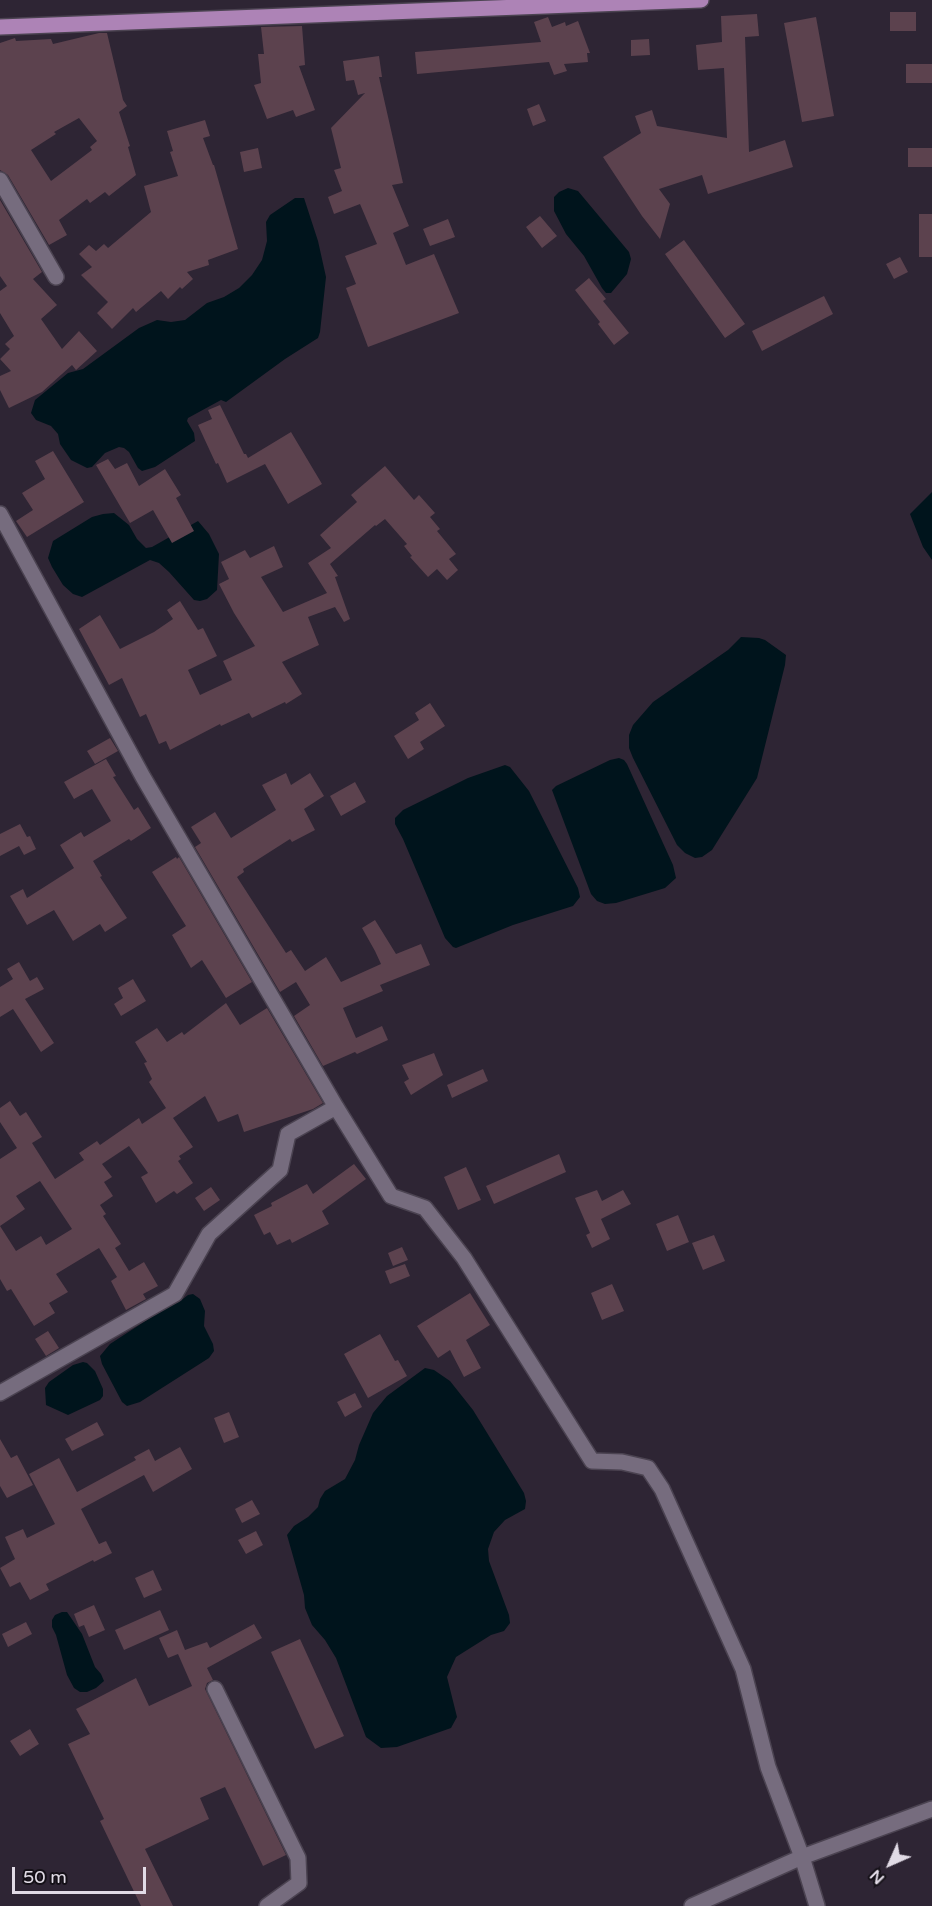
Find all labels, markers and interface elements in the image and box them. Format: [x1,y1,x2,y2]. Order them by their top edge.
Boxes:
north arrow [860,1834,920,1894]
scale bar [15,1855,148,1893]
text: N [866,1865,889,1888]
text: 50 m [23,1866,67,1888]

